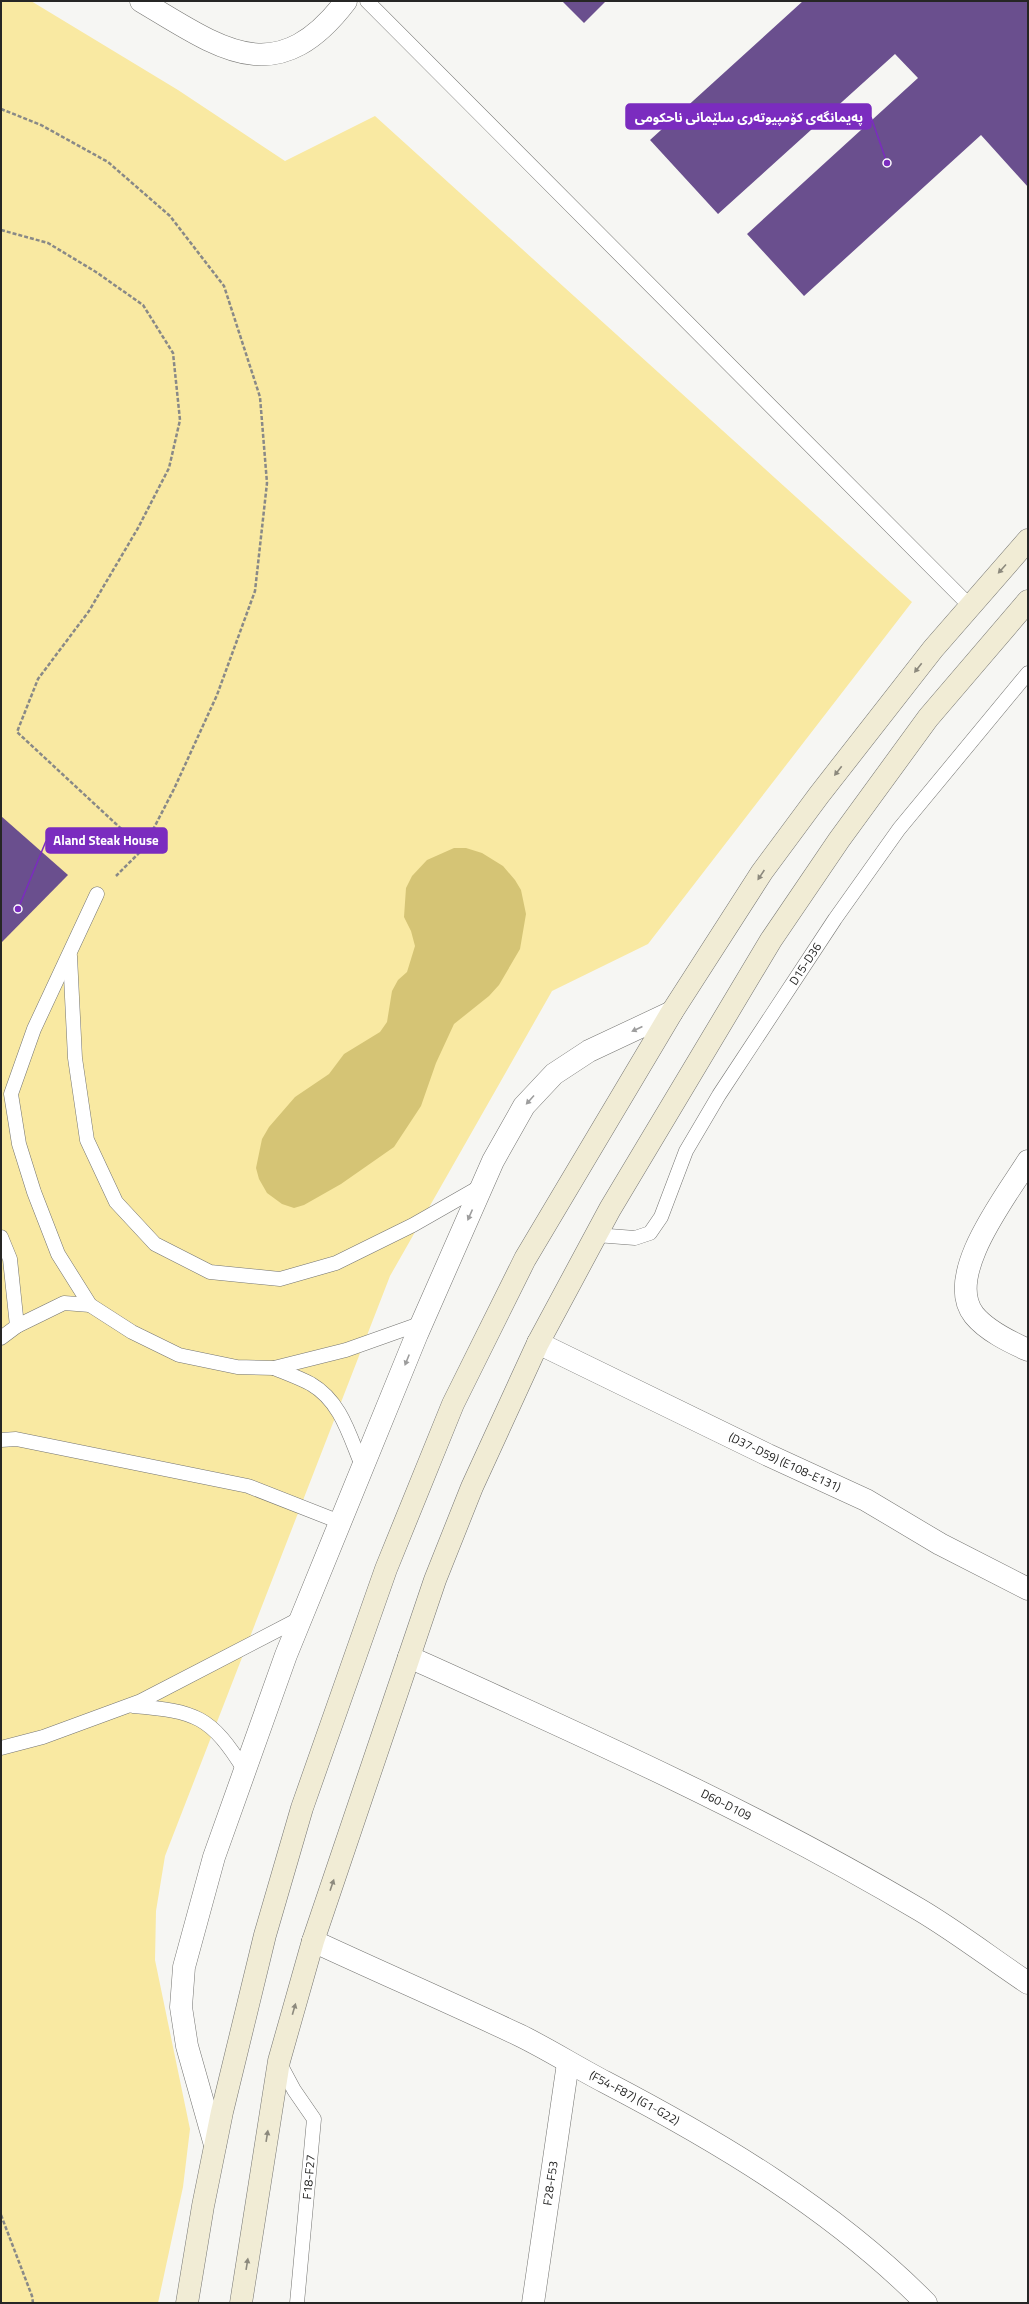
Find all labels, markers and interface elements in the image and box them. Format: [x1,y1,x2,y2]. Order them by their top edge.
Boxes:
callout: پەیمانگەی کۆمپیوتەری سلێمانی ناحکومی [626,104,871,129]
text: پەیمانگەی کۆمپیوتەری سلێمانی ناحکومی [635,107,863,127]
one-way arrow [997,564,1007,574]
one-way arrow [914,663,922,674]
one-way arrow [834,765,842,776]
callout: Aland Steak House [46,828,167,853]
text: Aland Steak House [53,830,159,850]
one-way arrow [757,870,765,880]
street label: D15-D36 [784,938,826,989]
one-way arrow [631,1026,642,1032]
one-way arrow [525,1095,534,1105]
one-way arrow [467,1209,473,1220]
one-way arrow [403,1354,409,1366]
street label: (D37-D59) (E108-E131) [726,1427,844,1496]
street label: D60-D109 [698,1784,755,1825]
one-way arrow [329,1878,335,1890]
one-way arrow [291,2003,297,2015]
street label: (F54-F87) (G1-G22) [586,2065,683,2130]
one-way arrow [264,2130,270,2142]
street label: F18-F27 [297,2154,320,2200]
street label: F28-F53 [537,2160,563,2207]
one-way arrow [244,2258,250,2271]

